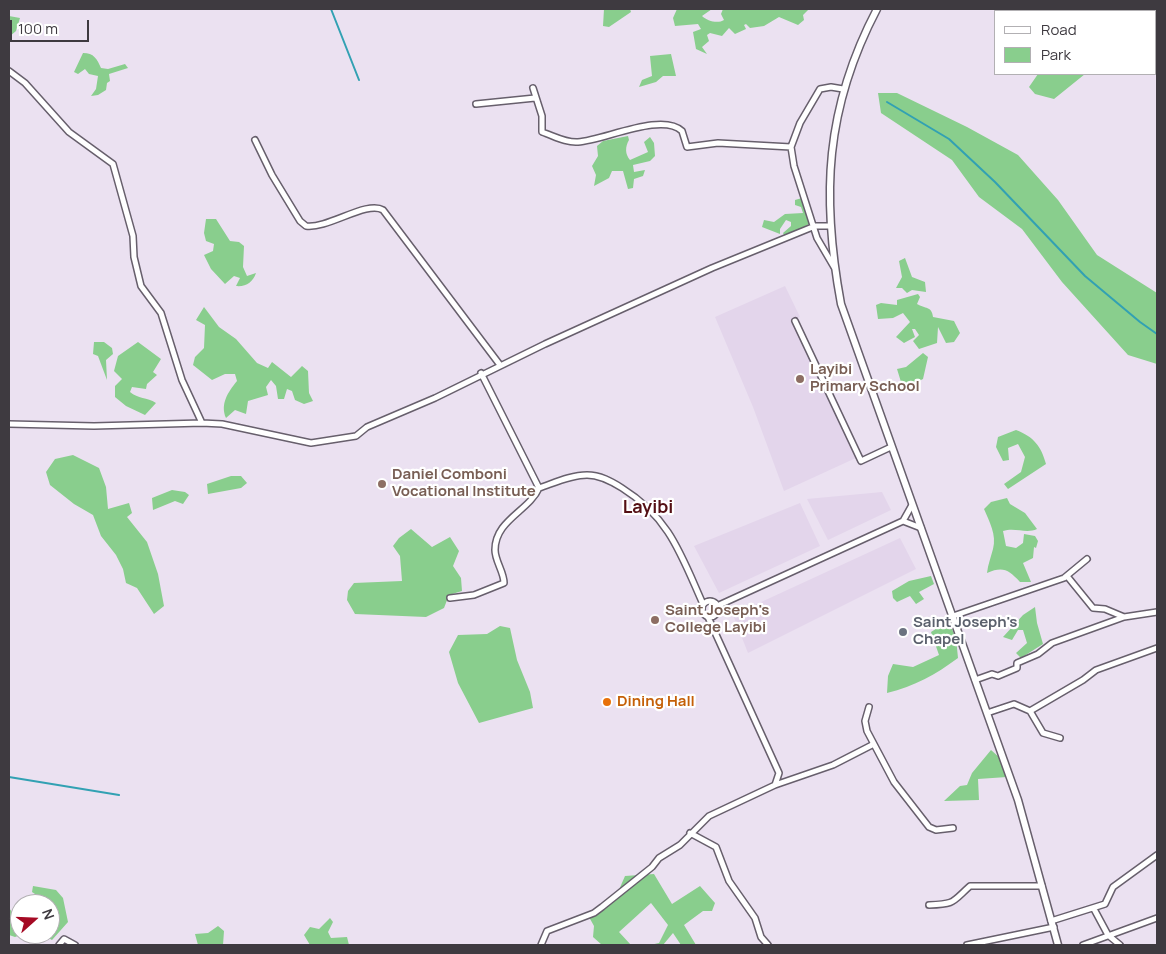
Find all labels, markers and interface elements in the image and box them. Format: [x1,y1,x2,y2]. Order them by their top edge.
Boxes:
scale bar [12,10,91,42]
legend [994,10,1156,75]
text: 100 m [18,18,58,39]
text: Road [1041,19,1077,40]
text: Park [1041,44,1071,65]
place label: Layibi Primary School [810,361,920,396]
marker: Layibi Primary School [794,373,806,385]
place label: Daniel Comboni Vocational Institute [392,466,536,501]
marker: Daniel Comboni Vocational Institute [376,478,388,490]
district label: Layibi [623,497,673,519]
place label: Saint Joseph's College Layibi [665,602,769,637]
marker: Saint Joseph's College Layibi [649,614,661,626]
place label: Saint Joseph's Chapel [913,614,1017,649]
marker: Saint Joseph's Chapel [897,626,909,638]
place label: Dining Hall [617,693,695,711]
marker: Dining Hall [601,696,613,708]
north arrow [10,894,60,944]
text: N [38,906,59,922]

